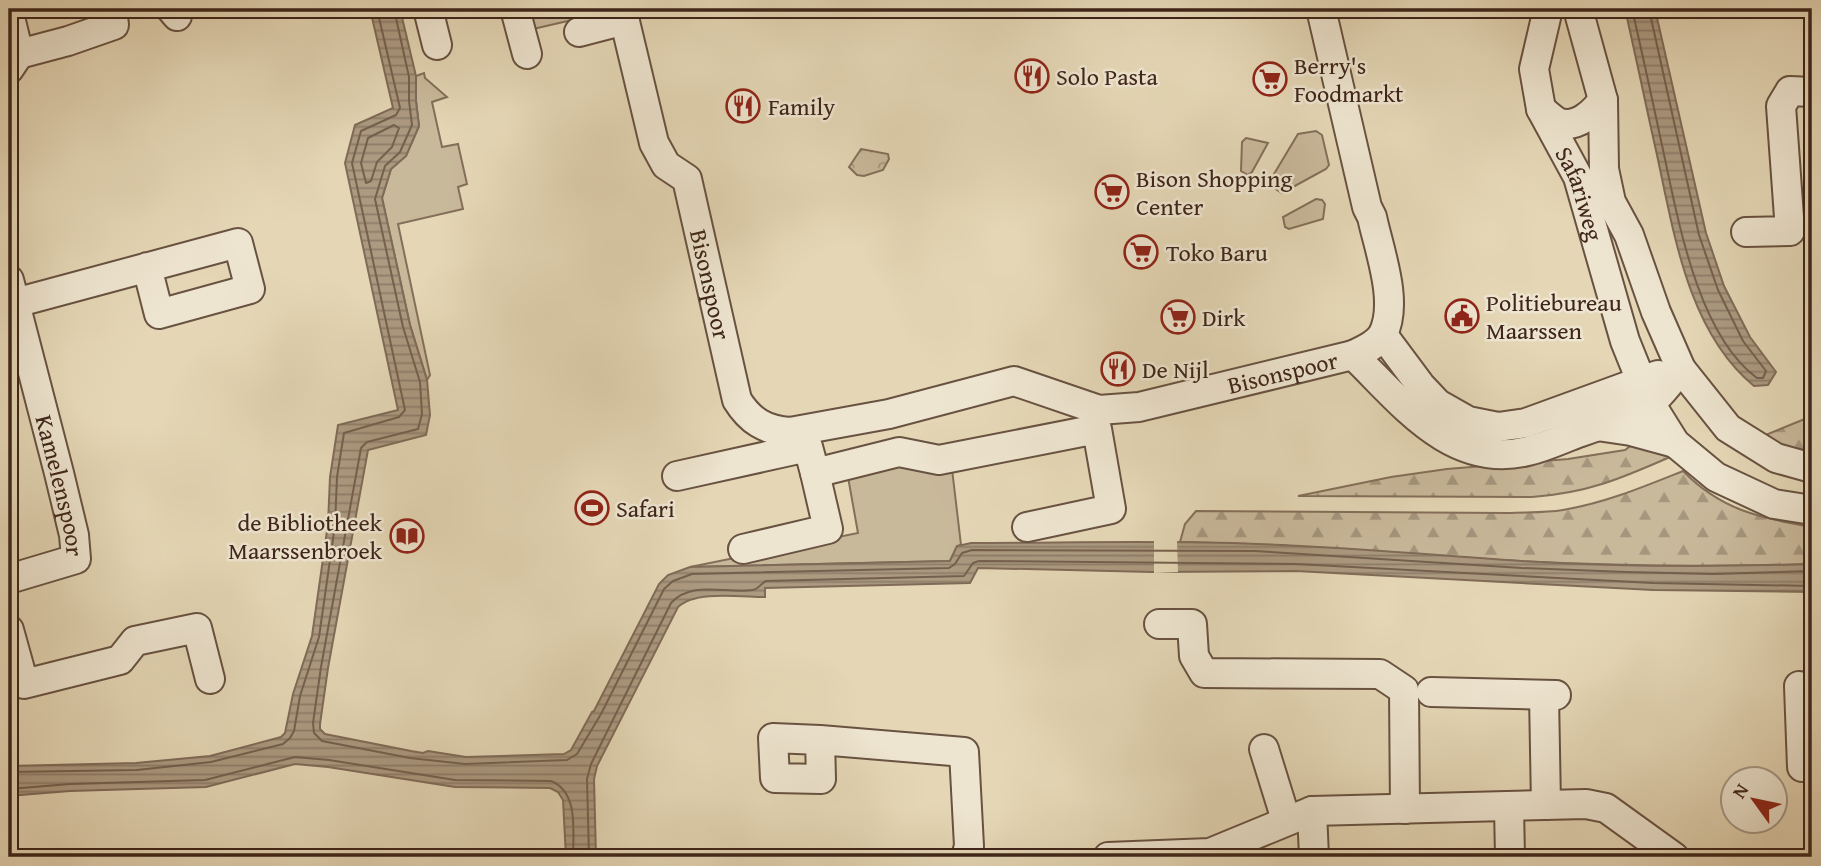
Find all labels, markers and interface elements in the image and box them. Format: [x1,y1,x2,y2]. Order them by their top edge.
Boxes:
place label: Berry's Foodmarkt [1294,48,1404,111]
restaurant icon: Solo Pasta [1013,57,1051,95]
place label: Solo Pasta [1056,59,1158,94]
supermarket icon: Berry's Foodmarkt [1251,60,1289,98]
restaurant icon: Family [724,87,762,125]
place label: Family [768,89,835,124]
street label: Safariweg [1547,140,1613,245]
place label: Bison Shopping Center [1136,161,1292,224]
supermarket icon: Bison Shopping Center [1093,173,1131,211]
street label: Bisonspoor [681,226,740,343]
supermarket icon: Toko Baru [1122,233,1160,271]
place label: Toko Baru [1166,235,1268,270]
place label: Politiebureau Maarssen [1486,285,1622,348]
public building icon: Politiebureau Maarssen [1443,297,1481,335]
supermarket icon: Dirk [1159,298,1197,336]
place label: Dirk [1202,300,1246,335]
street label: Bisonspoor [1224,342,1342,402]
restaurant icon: De Nijl [1099,350,1137,388]
place label: De Nijl [1142,352,1209,387]
street label: Kamelenspoor [27,411,93,558]
sports icon: Safari [573,489,611,527]
place label: Safari [616,491,675,526]
place label: de Bibliotheek Maarssenbroek [228,505,383,568]
library icon: de Bibliotheek Maarssenbroek [388,517,426,555]
north arrow [1720,764,1790,834]
text: N [1725,778,1755,804]

